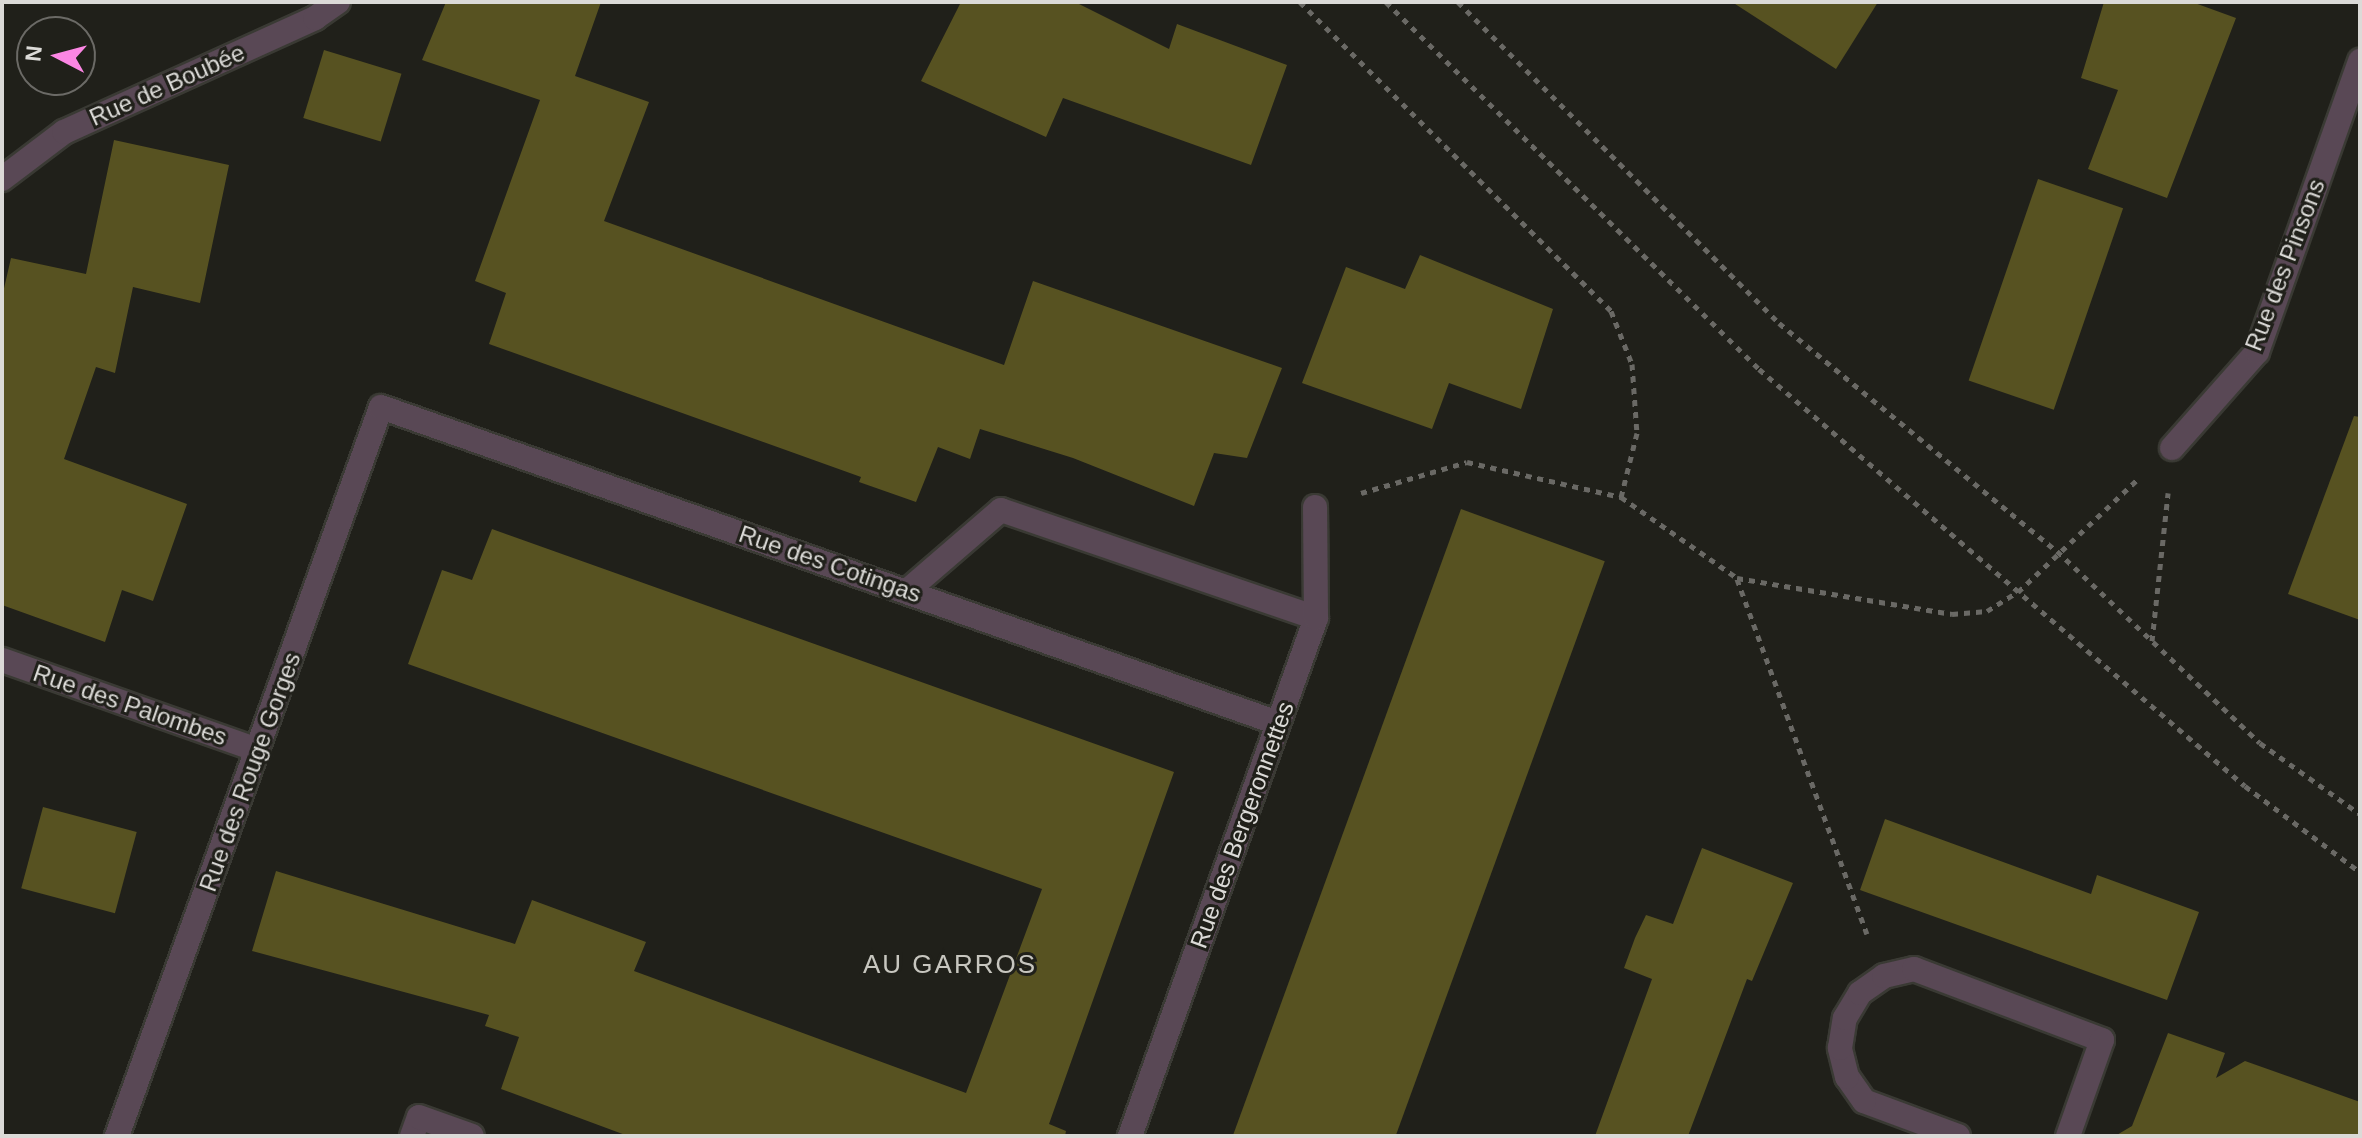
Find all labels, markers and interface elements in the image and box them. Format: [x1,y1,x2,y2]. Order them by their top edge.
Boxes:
north arrow [16,16,96,96]
street label: Rue de Boubée [85,38,249,132]
text: N [20,44,47,63]
street label: Rue des Pinsons [2239,175,2331,355]
street label: Rue des Cotingas [735,519,925,609]
street label: Rue des Rouge Gorges [193,649,307,895]
street label: Rue des Palombes [29,658,231,752]
street label: Rue des Bergeronnettes [1184,698,1300,952]
district label: AU GARROS [863,949,1037,981]

